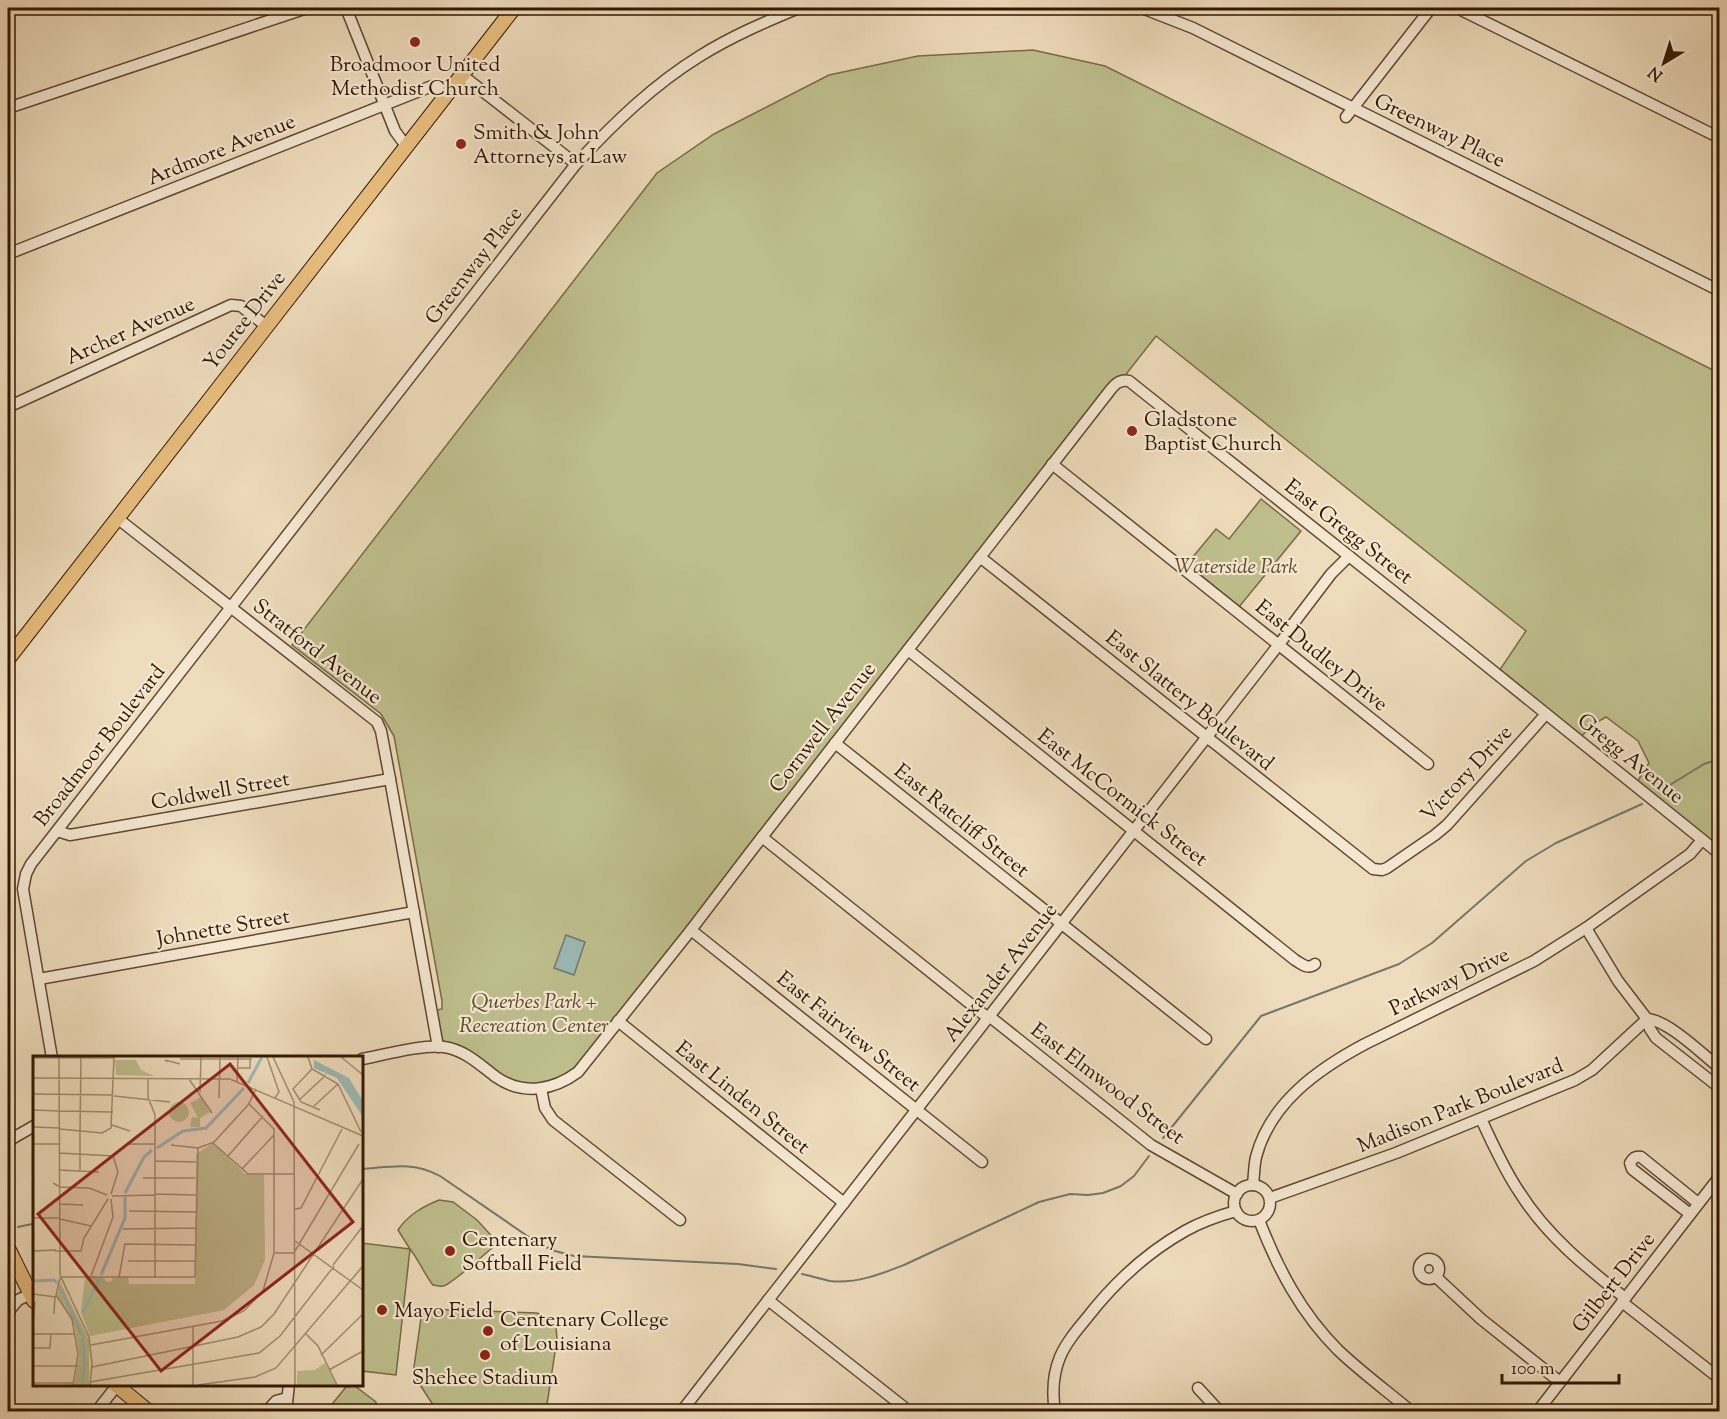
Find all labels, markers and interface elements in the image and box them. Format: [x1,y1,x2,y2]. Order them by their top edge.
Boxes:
north arrow [1634,33,1694,93]
marker: Broadmoor United Methodist Church [408,35,422,49]
place label: Broadmoor United Methodist Church [330,51,500,105]
text: N [1644,60,1668,86]
street label: Greenway Place [1368,87,1510,177]
street label: Ardmore Avenue [143,107,300,194]
place label: Smith & John Attorneys at Law [473,119,628,173]
marker: Smith & John Attorneys at Law [454,137,468,151]
street label: Greenway Place [419,201,530,332]
street label: Youree Drive [197,265,294,377]
street label: Archer Avenue [62,290,200,374]
place label: Gladstone Baptist Church [1144,406,1282,460]
marker: Gladstone Baptist Church [1125,424,1139,438]
street label: East Gregg Street [1277,473,1419,592]
park label: Waterside Park [1174,553,1298,583]
street label: Stratford Avenue [246,592,388,713]
street label: East Dudley Drive [1248,593,1394,720]
street label: East Slattery Boulevard [1098,624,1280,779]
street label: Cornwell Avenue [763,656,884,800]
street label: Broadmoor Boulevard [28,659,174,834]
street label: Gregg Avenue [1570,707,1690,812]
street label: Victory Drive [1415,719,1520,830]
street label: East McCormick Street [1030,722,1213,875]
street label: East Ratcliff Street [887,757,1035,886]
street label: Coldwell Street [149,765,292,819]
street label: Alexander Avenue [938,897,1066,1049]
street label: Johnette Street [154,903,292,956]
street label: Parkway Drive [1385,941,1515,1025]
street label: East Fairview Street [769,965,926,1100]
park label: Querbes Park + Recreation Center [459,988,609,1042]
street label: East Elmwood Street [1023,1017,1190,1153]
street label: East Linden Street [668,1035,816,1162]
street label: Madison Park Boulevard [1353,1052,1568,1162]
inset map [33,1056,363,1386]
place label: Centenary Softball Field [462,1226,582,1280]
street label: Gilbert Drive [1566,1227,1663,1340]
marker: Centenary Softball Field [443,1244,457,1258]
place label: Mayo Field [394,1297,493,1327]
marker: Mayo Field [375,1303,389,1317]
place label: Centenary College of Louisiana [500,1306,669,1360]
marker: Centenary College of Louisiana [481,1324,495,1338]
scale bar [1502,1347,1619,1385]
marker: Shehee Stadium [478,1348,492,1362]
text: 100 m [1511,1357,1555,1383]
place label: Shehee Stadium [412,1364,558,1394]

